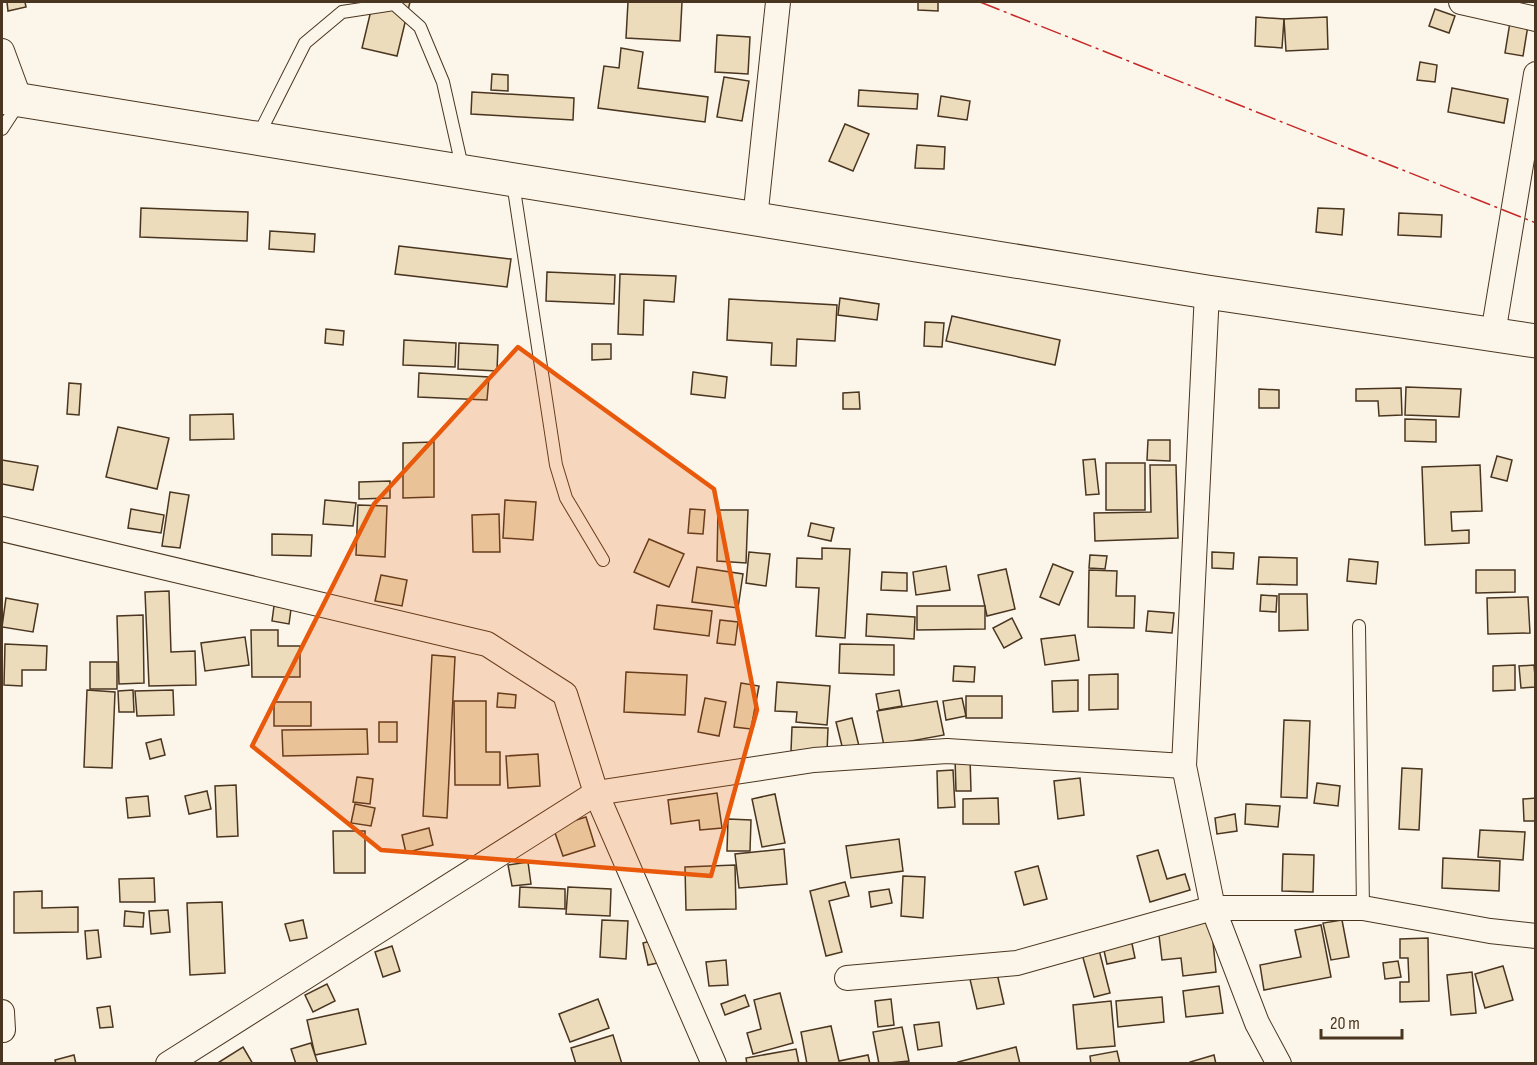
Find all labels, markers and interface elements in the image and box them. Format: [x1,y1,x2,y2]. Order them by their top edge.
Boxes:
scale bar [1321,1002,1402,1040]
text: 20 m [1330,1013,1360,1034]

